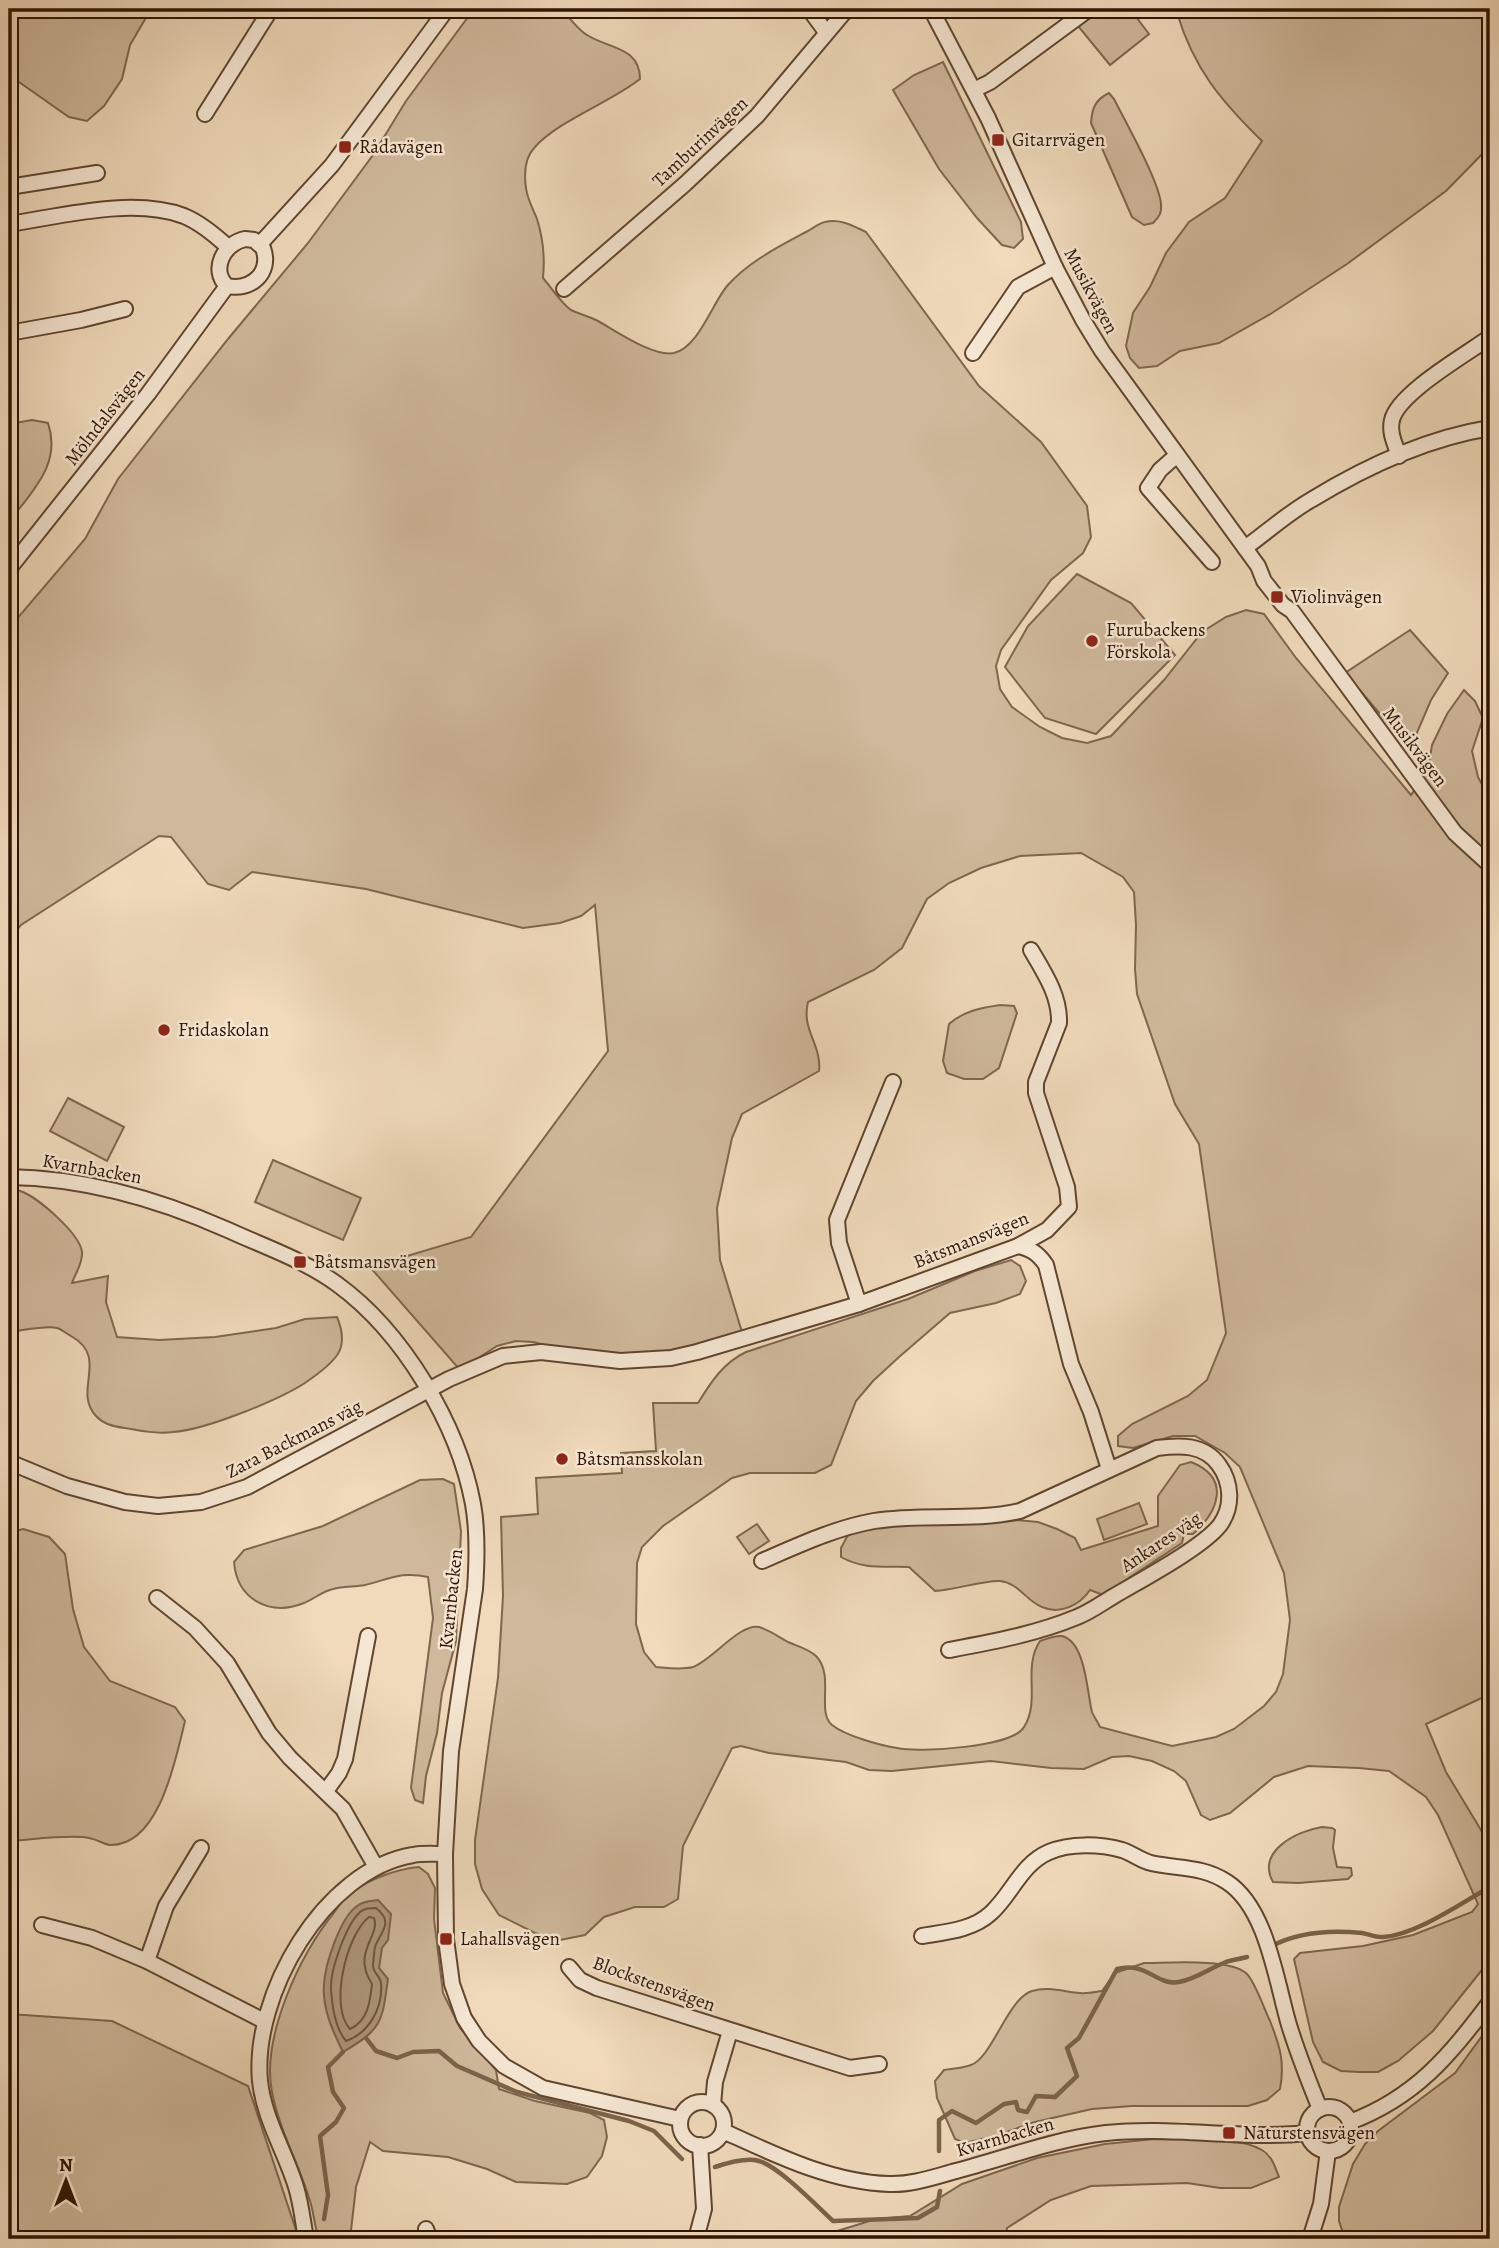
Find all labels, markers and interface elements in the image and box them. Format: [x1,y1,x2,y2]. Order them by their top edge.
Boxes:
street label: Tamburinvägen [646,91,754,193]
place label: Gitarrvägen [1012,127,1105,153]
marker: Gitarrvägen [990,132,1006,148]
place label: Rådavägen [359,134,443,160]
marker: Rådavägen [337,139,353,155]
street label: Musikvägen [1057,243,1125,339]
street label: Mölndalsvägen [59,363,151,471]
place label: Violinvägen [1290,584,1382,610]
marker: Violinvägen [1269,589,1285,605]
place label: Furubackens Förskola [1106,617,1206,665]
marker: Furubackens Förskola [1084,633,1100,649]
street label: Musikvägen [1376,702,1454,792]
place label: Fridaskolan [178,1017,269,1043]
marker: Fridaskolan [156,1022,172,1038]
street label: Kvarnbacken [40,1147,144,1191]
street label: Båtsmansvägen [909,1205,1033,1275]
place label: Båtsmansvägen [314,1249,436,1275]
marker: Båtsmansvägen [292,1254,308,1270]
street label: Zara Backmans väg [221,1393,367,1485]
place label: Båtsmansskolan [576,1446,703,1472]
marker: Båtsmansskolan [554,1451,570,1467]
street label: Ankares väg [1115,1505,1207,1579]
street label: Kvarnbacken [433,1548,469,1650]
place label: Lahallsvägen [460,1926,560,1952]
marker: Lahallsvägen [438,1931,454,1947]
street label: Blockstensvägen [589,1950,719,2018]
street label: Kvarnbacken [953,2111,1057,2163]
place label: Naturstensvägen [1243,2120,1375,2146]
marker: Naturstensvägen [1221,2125,1237,2141]
north arrow [32,2146,102,2216]
text: N [59,2152,73,2178]

